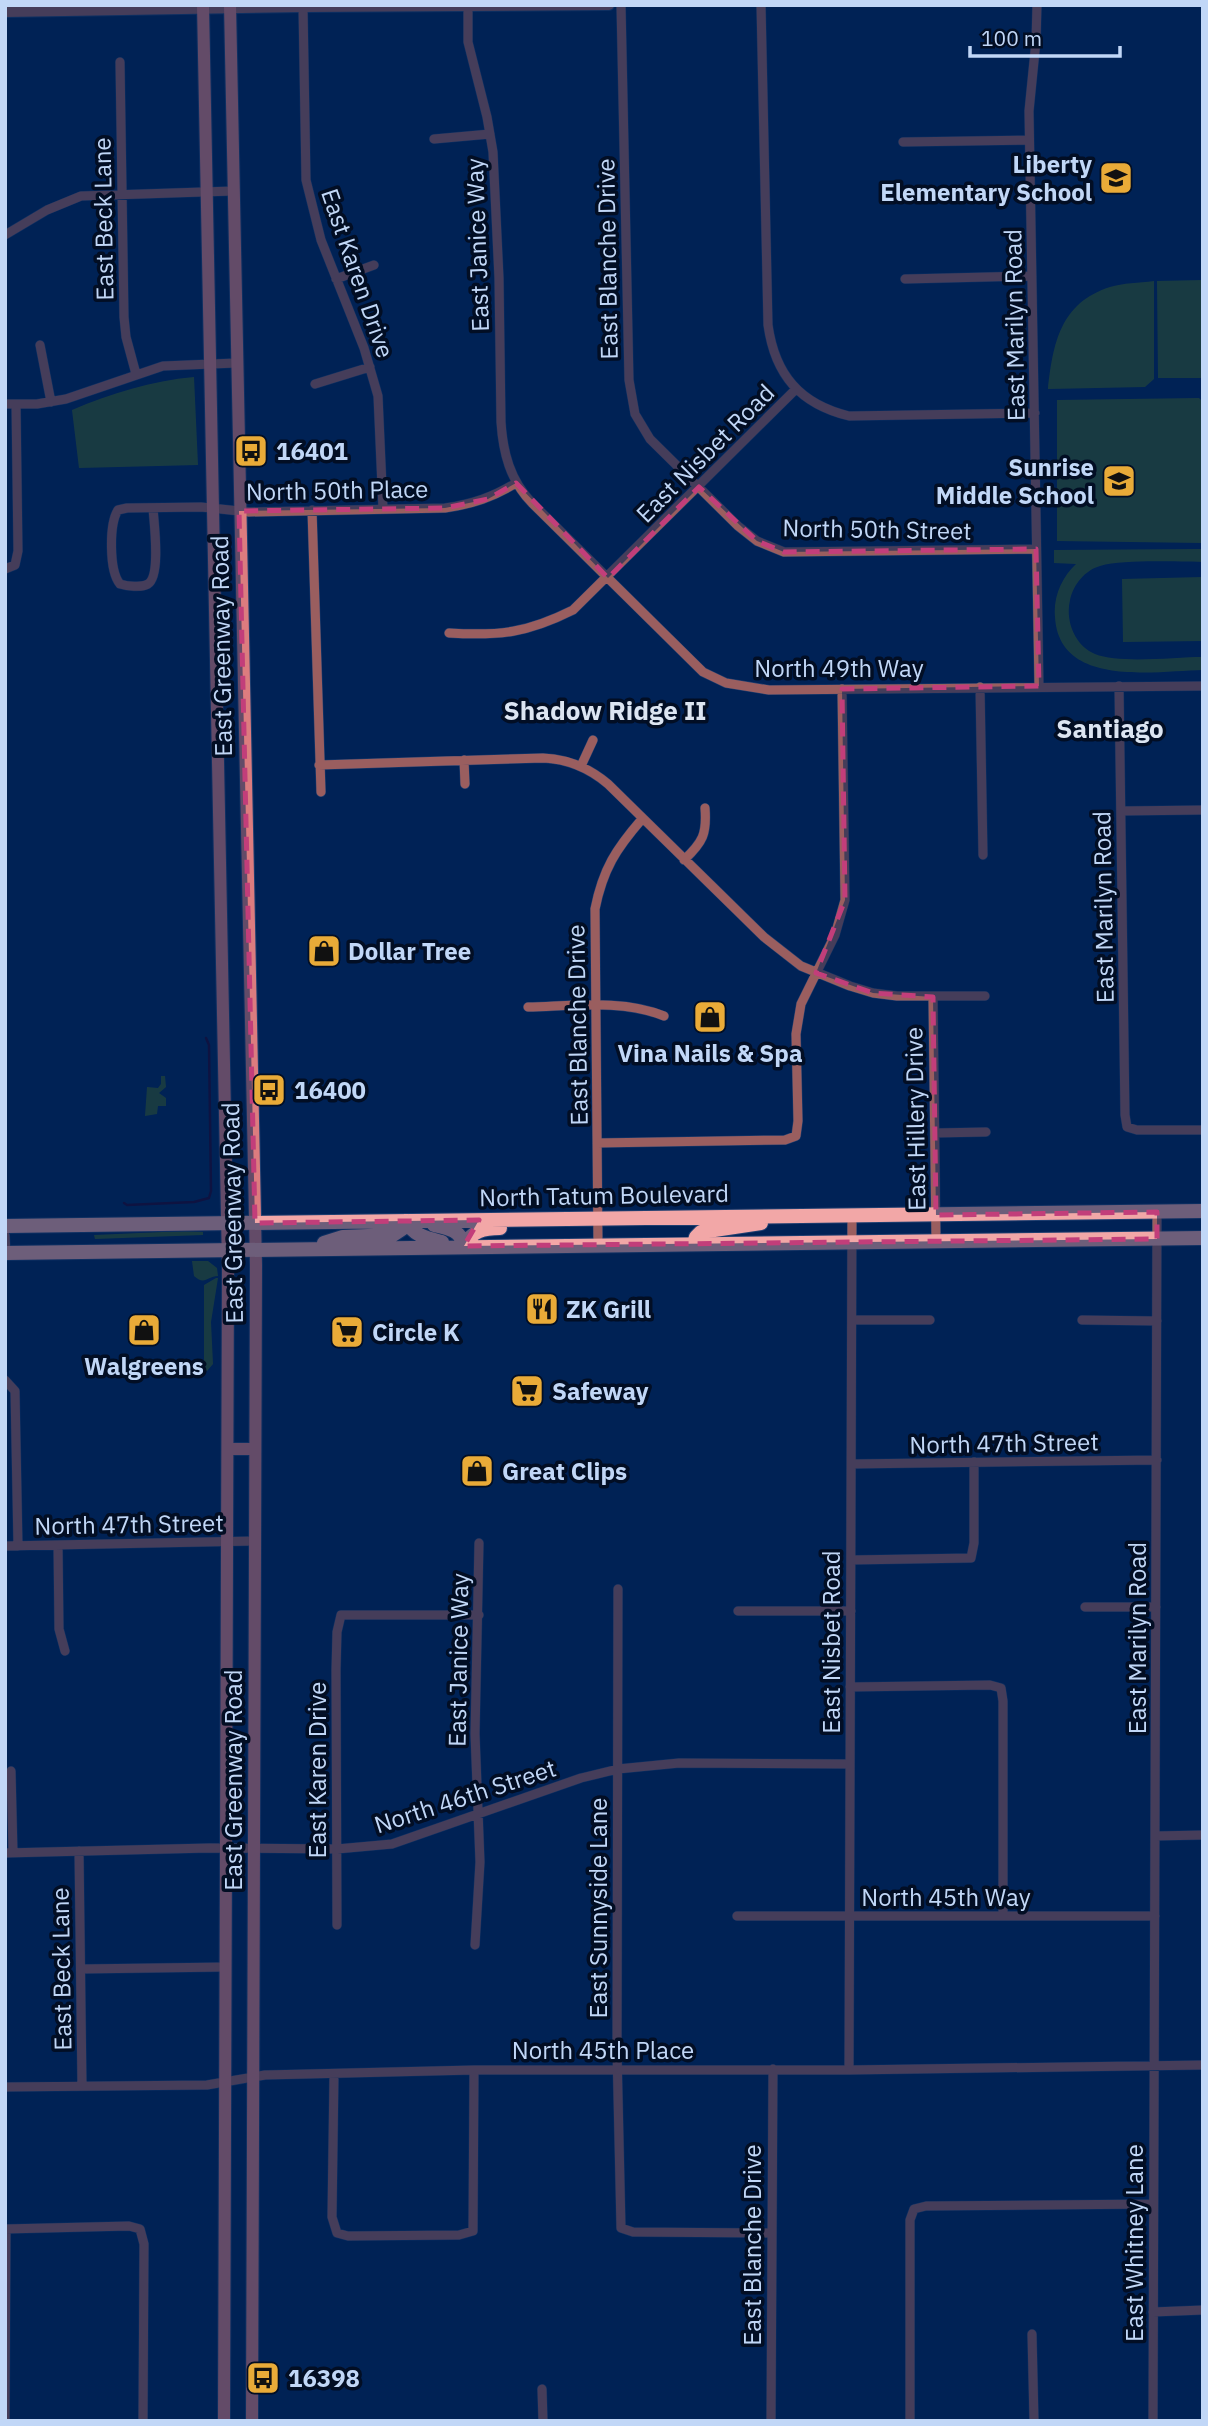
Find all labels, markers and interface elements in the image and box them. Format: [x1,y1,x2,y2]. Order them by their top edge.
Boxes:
scale bar [970,14,1120,58]
text: 100 m [981,24,1042,52]
street label: East Beck Lane [86,137,120,301]
place label: Liberty Elementary School [880,148,1092,208]
street label: East Janice Way [458,158,496,332]
street label: East Blanche Drive [589,158,625,360]
school or university icon: Liberty Elementary School [1097,159,1135,197]
street label: East Karen Drive [314,184,402,362]
street label: East Marilyn Road [996,229,1032,421]
street label: East Nisbet Road [629,377,781,529]
bus stop icon: 16401 [232,432,270,470]
place label: 16401 [276,435,348,467]
place label: Sunrise Middle School [936,451,1094,511]
school or university icon: Sunrise Middle School [1100,462,1138,500]
street label: North 50th Place [245,472,429,508]
street label: North 50th Street [782,511,972,547]
street label: East Greenway Road [203,535,239,757]
street label: North 49th Way [754,652,924,684]
district label: Shadow Ridge II [504,693,706,727]
district label: Santiago [1056,711,1164,745]
street label: East Marilyn Road [1085,811,1121,1003]
street label: East Blanche Drive [559,924,595,1126]
shop icon: Dollar Tree [305,932,343,970]
place label: Dollar Tree [348,935,471,967]
shop icon: Vina Nails & Spa [691,998,729,1036]
street label: East Hillery Drive [897,1027,933,1211]
place label: Vina Nails & Spa [617,1037,803,1069]
bus stop icon: 16400 [250,1071,288,1109]
place label: 16400 [294,1074,366,1106]
street label: East Greenway Road [214,1102,250,1324]
street label: North Tatum Boulevard [479,1177,729,1213]
restaurant icon: ZK Grill [523,1290,561,1328]
place label: ZK Grill [566,1293,651,1325]
shop icon: Walgreens [125,1311,163,1349]
supermarket icon: Circle K [328,1313,366,1351]
place label: Circle K [372,1316,460,1348]
place label: Walgreens [84,1350,204,1382]
supermarket icon: Safeway [508,1372,546,1410]
place label: Safeway [552,1375,649,1407]
street label: North 47th Street [909,1425,1099,1461]
shop icon: Great Clips [458,1452,496,1490]
place label: Great Clips [502,1455,627,1487]
street label: North 47th Street [34,1506,224,1542]
street label: East Marilyn Road [1121,1542,1153,1734]
street label: East Nisbet Road [815,1550,847,1734]
street label: East Janice Way [440,1573,476,1747]
street label: East Greenway Road [217,1669,249,1891]
street label: East Karen Drive [301,1682,333,1858]
street label: North 46th Street [370,1752,560,1840]
street label: East Sunnyside Lane [582,1797,614,2019]
street label: North 45th Way [861,1881,1031,1913]
street label: East Beck Lane [44,1887,78,2051]
street label: North 45th Place [512,2034,694,2066]
street label: East Blanche Drive [736,2144,768,2346]
street label: East Whitney Lane [1118,2144,1150,2342]
bus stop icon: 16398 [244,2359,282,2397]
place label: 16398 [288,2362,360,2394]

